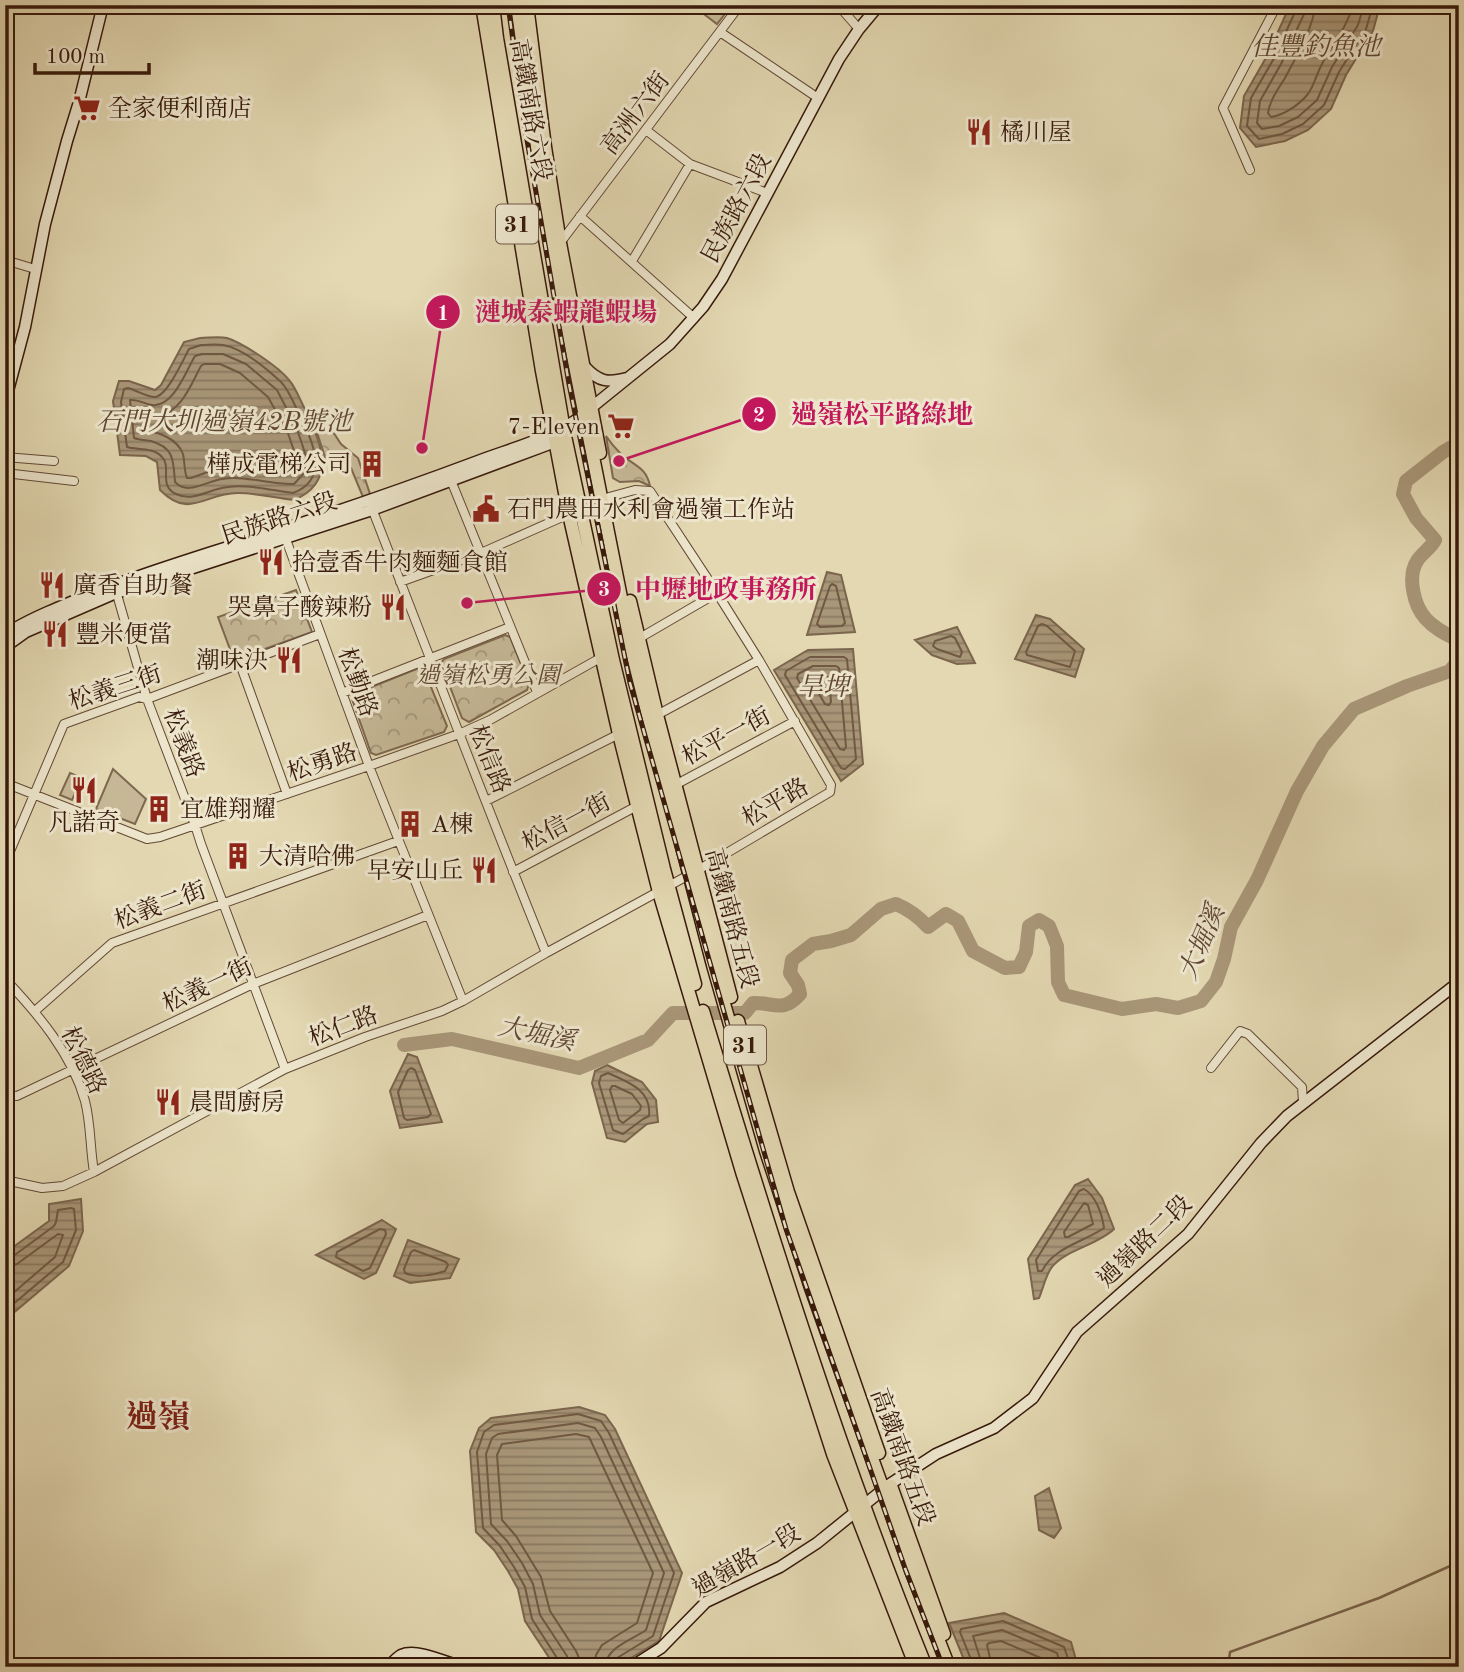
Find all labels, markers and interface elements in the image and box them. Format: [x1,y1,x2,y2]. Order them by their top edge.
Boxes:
scale bar [35,32,149,76]
water label: 佳豐釣魚池 [1251,33,1384,61]
street label: 高鐵南路六段 [505,37,556,183]
text: 100 m [46,47,105,68]
street label: 高洲六街 [596,67,675,160]
supermarket icon: 全家便利商店 [72,93,102,123]
place label: 全家便利商店 [108,95,252,122]
restaurant icon: 橘川屋 [964,117,994,147]
place label: 橘川屋 [1000,119,1072,146]
street label: 民族路六段 [696,149,777,268]
road number: 31 [496,204,538,244]
callout: 漣城泰蝦龍蝦場 [426,289,671,336]
text: 漣城泰蝦龍蝦場 [475,298,657,327]
text: 1 [437,304,449,325]
callout: 過嶺松平路綠地 [742,391,987,438]
text: 過嶺松平路綠地 [791,400,973,429]
text: 2 [753,406,765,427]
water label: 石門大圳過嶺42B號池 [96,408,355,436]
supermarket icon: 7-Eleven [606,411,636,441]
place label: 7-Eleven [508,416,600,440]
building icon: 樺成電梯公司 [357,449,387,479]
place label: 樺成電梯公司 [207,451,351,478]
street label: 民族路六段 [218,487,340,550]
public building icon: 石門農田水利會過嶺工作站 [471,494,501,524]
place label: 石門農田水利會過嶺工作站 [507,496,795,523]
restaurant icon: 拾壹香牛肉麵麵食館 [256,547,286,577]
place label: 拾壹香牛肉麵麵食館 [292,549,508,576]
callout: 中壢地政事務所 [586,565,831,612]
restaurant icon: 廣香自助餐 [37,570,67,600]
place label: 廣香自助餐 [73,572,193,599]
text: 中壢地政事務所 [635,575,817,604]
text: 3 [598,580,610,601]
restaurant icon: 哭鼻子酸辣粉 [378,592,408,622]
place label: 哭鼻子酸辣粉 [228,594,372,621]
restaurant icon: 豐米便當 [40,619,70,649]
place label: 豐米便當 [76,621,172,648]
street label: 松勤路 [333,644,383,721]
restaurant icon: 潮味決 [274,645,304,675]
place label: 潮味決 [196,647,268,674]
street label: 松義三街 [65,660,165,715]
park label: 過嶺松勇公園 [416,662,564,689]
water label: 旱埤 [797,673,852,701]
street label: 松平一街 [678,702,775,771]
street label: 松義路 [158,705,209,782]
street label: 松信路 [464,721,516,798]
street label: 松勇路 [284,738,361,787]
street label: 松平路 [737,773,813,832]
restaurant icon: 凡諾奇 [69,775,99,805]
street label: 松信一街 [518,788,615,857]
building icon: 宜雄翔耀 [144,794,174,824]
place label: 宜雄翔耀 [180,796,276,823]
place label: 凡諾奇 [48,809,120,836]
building icon: A棟 [395,809,425,839]
place label: A棟 [431,811,473,838]
building icon: 大清哈佛 [223,841,253,871]
place label: 大清哈佛 [259,843,355,870]
street label: 高鐵南路五段 [700,845,763,991]
restaurant icon: 早安山丘 [469,855,499,885]
place label: 早安山丘 [367,857,463,884]
street label: 松義二街 [110,876,210,935]
water label: 大堀溪 [1174,898,1231,984]
street label: 松義一街 [158,953,256,1018]
street label: 松仁路 [305,1001,382,1052]
water label: 大堀溪 [496,1012,581,1056]
street label: 松德路 [56,1022,111,1098]
road number: 31 [724,1026,766,1064]
restaurant icon: 晨間廚房 [153,1087,183,1117]
place label: 晨間廚房 [189,1089,285,1116]
street label: 過嶺路二段 [1092,1190,1197,1293]
street label: 高鐵南路五段 [865,1385,940,1529]
district label: 過嶺 [126,1400,190,1435]
street label: 過嶺路一段 [688,1519,805,1602]

